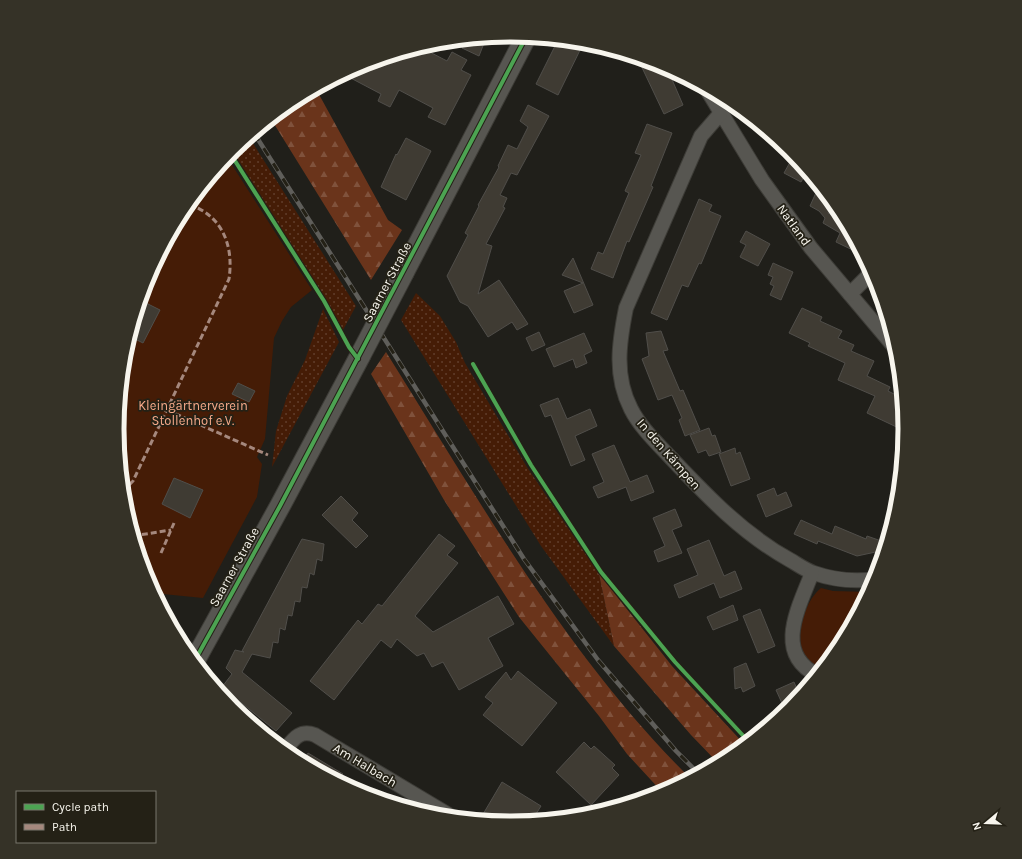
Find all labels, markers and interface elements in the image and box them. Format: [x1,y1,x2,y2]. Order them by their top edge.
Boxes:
street label: Natland [774,201,814,249]
street label: Saarner Straße [360,239,415,325]
park label: Kleingärtnerverein Stollenhof e.V. [138,398,248,428]
street label: In den Kämpen [634,415,704,493]
street label: Saarner Straße [206,524,262,609]
street label: Am Halbach [330,740,400,790]
legend [16,791,156,843]
text: Cycle path [52,800,109,814]
north arrow [966,803,1006,843]
text: Path [52,820,77,834]
text: N [970,820,984,832]

